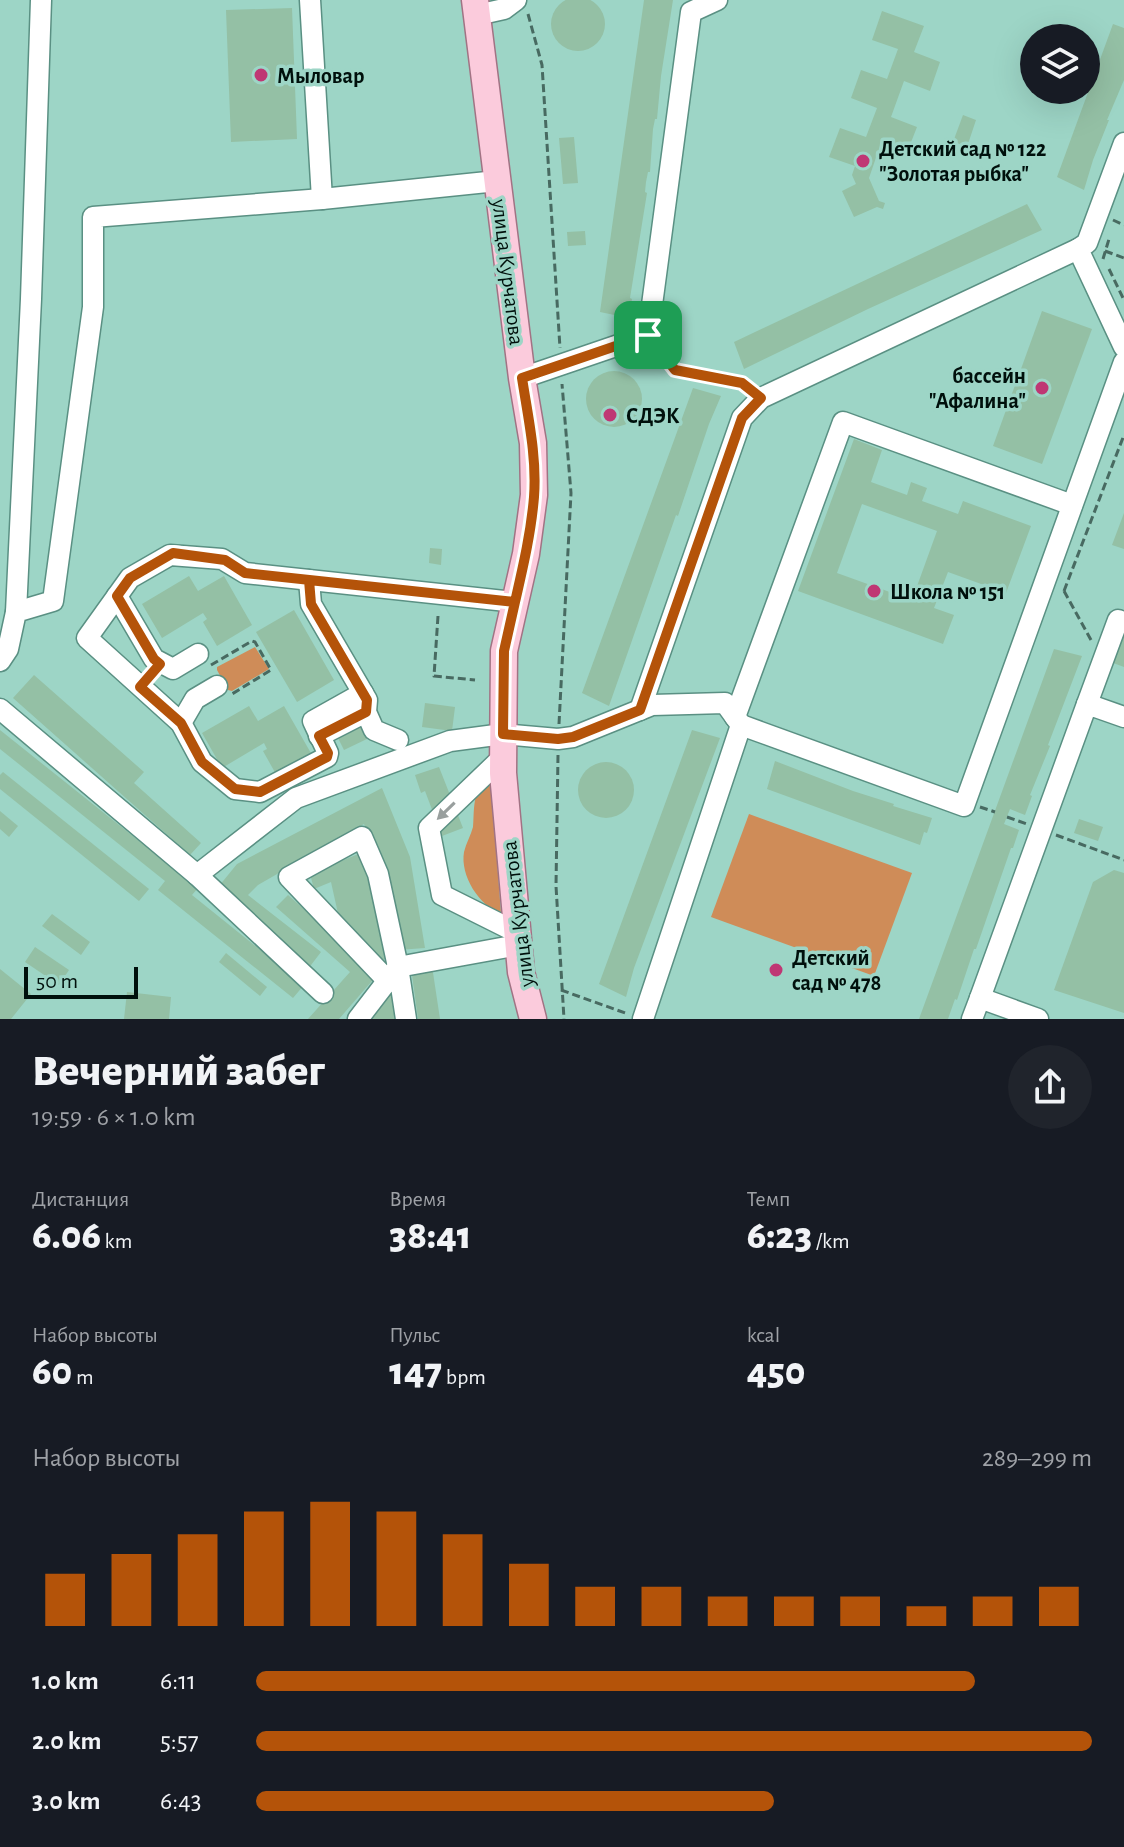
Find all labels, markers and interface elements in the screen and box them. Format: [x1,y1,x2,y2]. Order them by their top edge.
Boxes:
map controls [1020,24,1100,104]
button: layers [1020,24,1100,104]
place label: Мыловар [277,65,364,87]
marker: Мыловар [252,66,270,84]
place label: Детский сад № 122 "Золотая рыбка" [879,138,1046,185]
marker: Детский сад № 122 "Золотая рыбка" [854,152,872,170]
street label: улица Курчатова [488,197,528,346]
pin [614,301,682,369]
icon: arrive [626,313,670,357]
place label: бассейн "Афалина" [929,365,1026,412]
marker: бассейн "Афалина" [1033,379,1051,397]
place label: СДЭК [626,405,680,427]
marker: СДЭК [601,406,619,424]
place label: Школа № 151 [890,581,1005,603]
marker: Школа № 151 [865,582,883,600]
one-way arrow [437,802,456,820]
street label: улица Курчатова [498,840,538,989]
place label: Детский сад № 478 [792,947,881,994]
marker: Детский сад № 478 [767,961,785,979]
scale bar [24,963,138,999]
text: 50 m [36,970,78,992]
button: share [1008,1045,1092,1129]
text: Вечерний забег [32,1050,325,1094]
text: 19:59 · 6 × 1.0 km [32,1104,196,1130]
text: Дистанция [32,1188,129,1210]
text: Время [389,1188,446,1210]
text: Темп [747,1188,790,1210]
text: 6.06 [32,1216,101,1256]
text: 38:41 [389,1216,471,1256]
text: 6:23 [747,1216,812,1256]
text: km [101,1230,132,1252]
text: /km [812,1230,850,1252]
text: Набор высоты [32,1324,158,1346]
text: Пульс [389,1324,440,1346]
text: kcal [747,1324,780,1346]
text: 60 [32,1352,72,1392]
text: 147 [389,1352,442,1392]
text: 450 [747,1352,805,1392]
text: m [72,1366,94,1388]
text: bpm [442,1366,486,1388]
text: Набор высоты [32,1445,181,1471]
text: 289–299 m [982,1445,1092,1471]
text: 1.0 km [32,1668,99,1694]
text: 6:11 [160,1668,196,1694]
text: 2.0 km [32,1728,102,1754]
text: 5:57 [160,1728,199,1754]
text: 3.0 km [32,1788,100,1814]
text: 6:43 [160,1788,201,1814]

